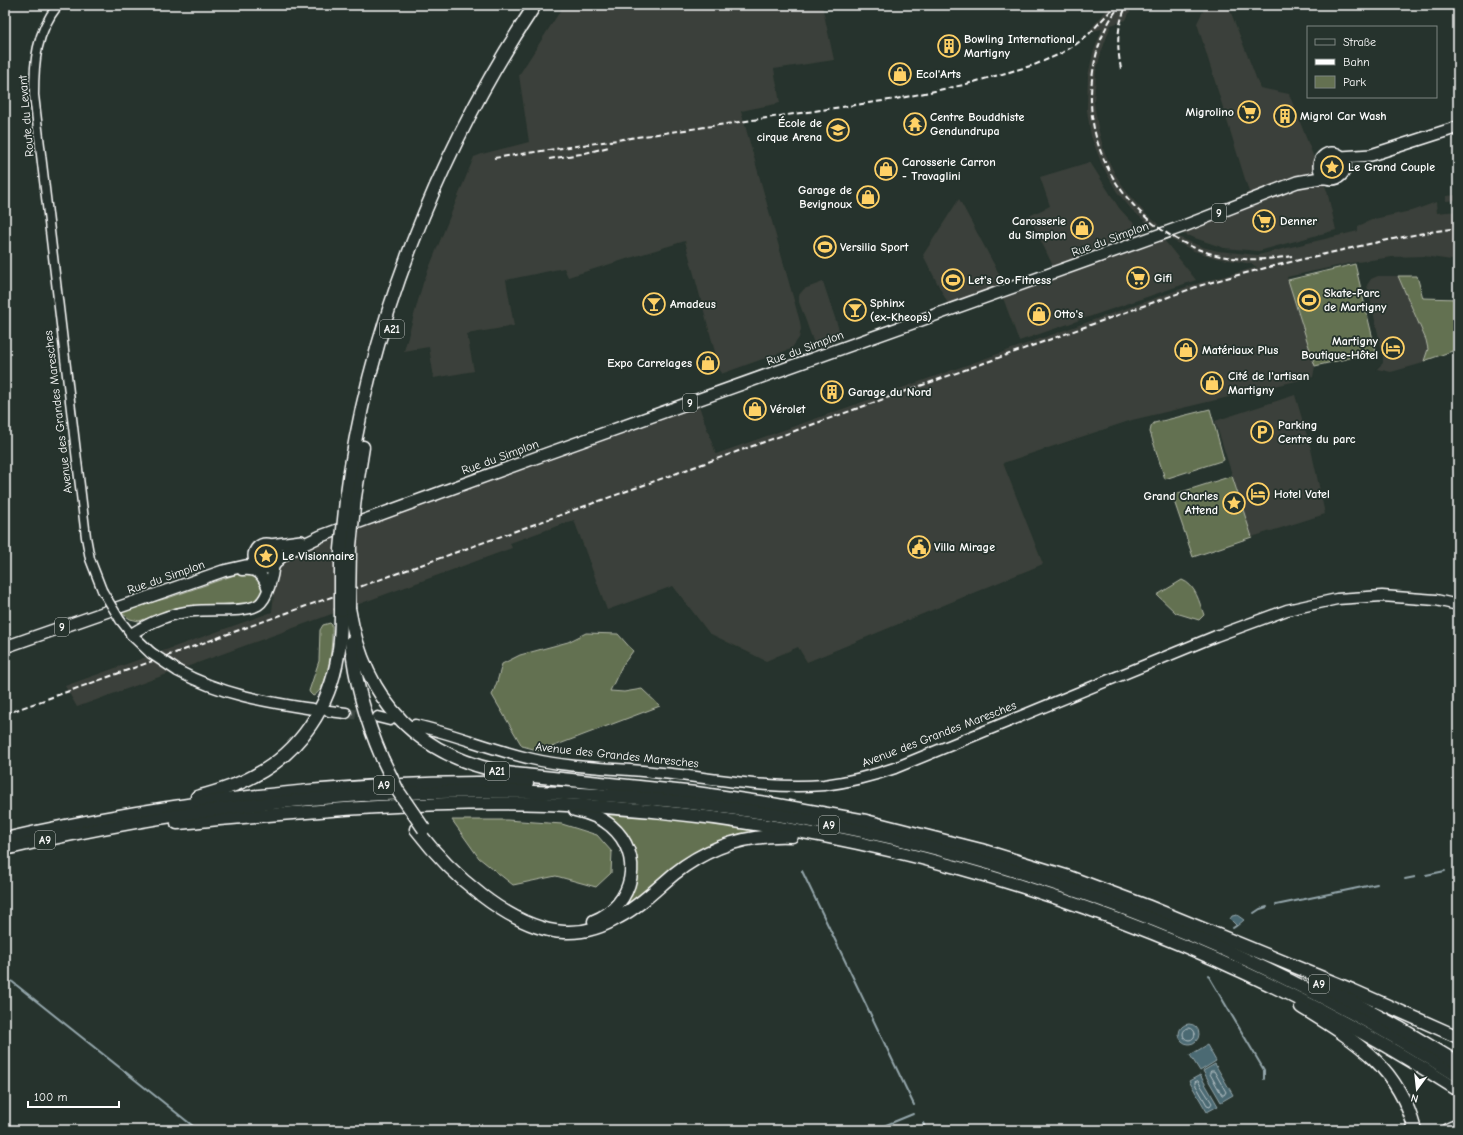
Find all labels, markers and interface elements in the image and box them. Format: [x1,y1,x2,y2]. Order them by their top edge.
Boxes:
legend [1307,26,1437,98]
place label: Bowling International Martigny [964,32,1075,60]
building icon: Bowling International Martigny [936,33,962,59]
text: Straße [1343,35,1376,49]
text: Bahn [1343,55,1370,69]
shop icon: Ecol'Arts [887,61,913,87]
place label: Ecol'Arts [916,67,961,81]
street label: Route du Levant [15,74,37,157]
text: Park [1343,75,1366,89]
supermarket icon: Migrolino [1236,99,1262,125]
building icon: Migrol Car Wash [1272,103,1298,129]
place label: Migrolino [1185,105,1234,119]
place label: Migrol Car Wash [1300,109,1387,123]
place label: Centre Bouddhiste Gendundrupa [930,110,1024,138]
temple icon: Centre Bouddhiste Gendundrupa [902,111,928,137]
place label: École de cirque Arena [757,116,822,144]
school or university icon: École de cirque Arena [825,117,851,143]
place icon: Le Grand Couple [1319,154,1345,180]
place label: Carosserie Carron - Travaglini [902,155,996,183]
shop icon: Carosserie Carron - Travaglini [873,156,899,182]
place label: Le Grand Couple [1348,160,1435,174]
place label: Garage de Bevignoux [798,183,852,211]
shop icon: Garage de Bevignoux [855,184,881,210]
road number: 9 [1212,204,1226,222]
supermarket icon: Denner [1251,208,1277,234]
place label: Carosserie du Simplon [1008,214,1066,242]
place label: Denner [1280,214,1317,228]
shop icon: Carosserie du Simplon [1069,215,1095,241]
street label: Rue du Simplon [1070,219,1150,259]
sports icon: Versilia Sport [812,234,838,260]
place label: Versilia Sport [840,240,909,254]
supermarket icon: Gifi [1125,265,1151,291]
sports icon: Let's Go Fitness [940,267,966,293]
place label: Gifi [1154,271,1172,285]
place label: Let's Go Fitness [968,273,1051,287]
place label: Skate-Parc de Martigny [1324,286,1387,314]
sports icon: Skate-Parc de Martigny [1296,287,1322,313]
bar icon: Amadeus [641,291,667,317]
place label: Sphinx (ex-Kheops) [870,296,932,324]
place label: Amadeus [670,297,716,311]
bar icon: Sphinx (ex-Kheops) [842,297,868,323]
shop icon: Otto's [1026,301,1052,327]
place label: Otto's [1054,307,1083,321]
road number: A21 [380,320,404,338]
street label: Rue du Simplon [765,328,845,368]
street label: Avenue des Grandes Maresches [41,330,75,494]
place label: Martigny Boutique-Hôtel [1301,334,1379,362]
hotel icon: Martigny Boutique-Hôtel [1380,335,1406,361]
shop icon: Matériaux Plus [1173,337,1199,363]
place label: Matériaux Plus [1202,343,1278,357]
shop icon: Expo Carrelages [695,350,721,376]
place label: Expo Carrelages [607,356,692,370]
place label: Cité de l'artisan Martigny [1228,369,1309,397]
shop icon: Cité de l'artisan Martigny [1199,370,1225,396]
building icon: Garage du Nord [819,379,845,405]
place label: Garage du Nord [848,385,931,399]
road number: 9 [683,394,697,412]
shop icon: Vérolet [742,396,768,422]
place label: Vérolet [770,402,807,416]
place label: Parking Centre du parc [1278,418,1356,446]
parking icon: Parking Centre du parc [1249,419,1275,445]
street label: Rue du Simplon [460,437,540,477]
hotel icon: Hotel Vatel [1245,481,1271,507]
place label: Hotel Vatel [1274,487,1330,501]
place label: Grand Charles Attend [1144,489,1218,517]
place icon: Grand Charles Attend [1221,490,1247,516]
public building icon: Villa Mirage [906,534,932,560]
place label: Villa Mirage [934,540,995,554]
place icon: Le Visionnaire [253,543,279,569]
place label: Le Visionnaire [282,549,354,563]
street label: Rue du Simplon [125,557,207,597]
road number: 9 [55,618,69,636]
street label: Avenue des Grandes Maresches [860,698,1018,770]
street label: Avenue des Grandes Maresches [535,739,699,771]
road number: A21 [485,762,509,780]
road number: A9 [374,776,394,794]
road number: A9 [819,816,839,834]
road number: A9 [35,831,55,849]
road number: A9 [1309,975,1329,993]
north arrow [1397,1069,1437,1109]
scale bar [28,1083,119,1109]
text: 100 m [34,1090,67,1104]
text: N [1409,1091,1420,1105]

